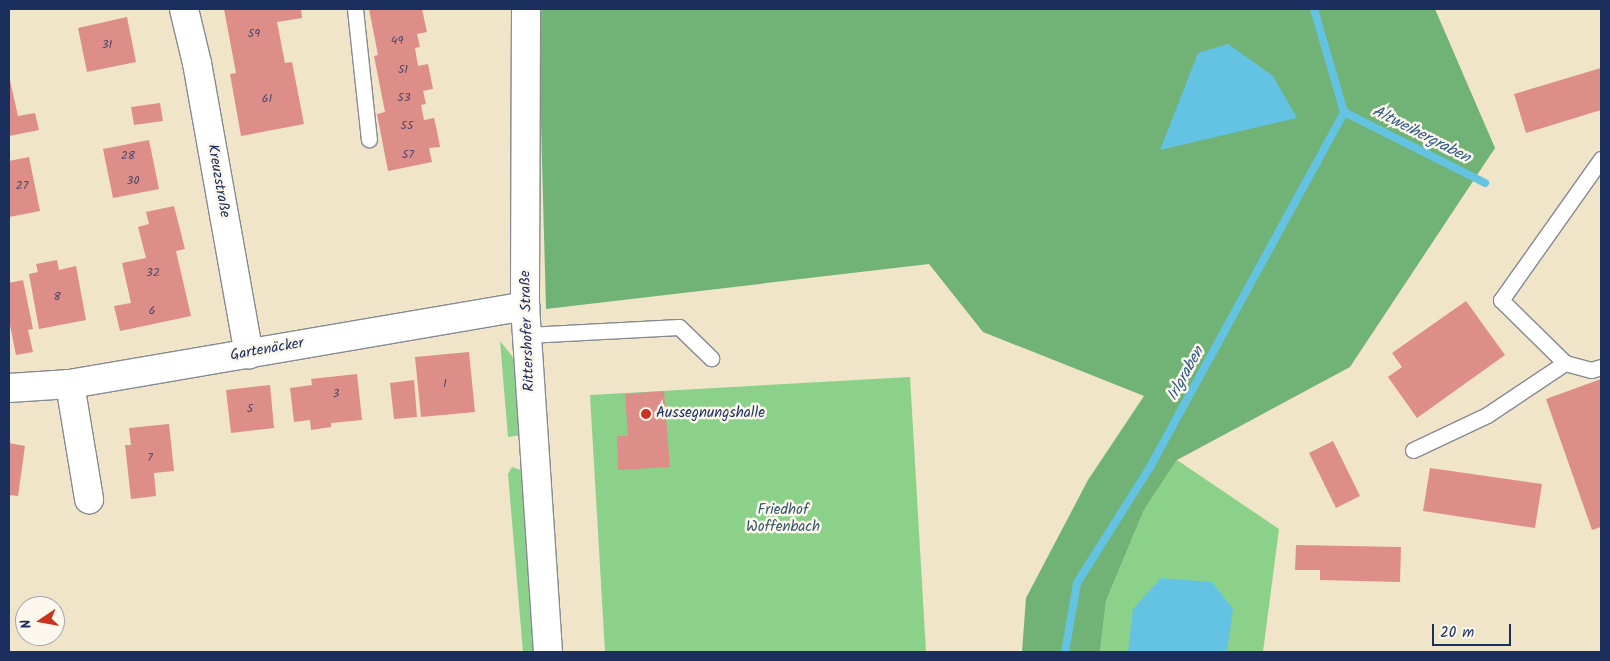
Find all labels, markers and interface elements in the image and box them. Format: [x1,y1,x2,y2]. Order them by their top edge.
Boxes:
house number: 59 [248,27,260,41]
house number: 49 [391,34,403,48]
house number: 31 [102,38,112,52]
house number: 51 [398,63,408,77]
house number: 53 [397,91,411,105]
house number: 61 [262,92,272,106]
water label: Altweihergraben [1369,102,1473,168]
house number: 55 [401,119,413,133]
street label: Kreuzstraße [203,143,233,219]
house number: 57 [402,148,414,162]
house number: 28 [121,149,135,163]
house number: 30 [127,174,139,188]
house number: 27 [16,179,28,193]
house number: 32 [146,266,160,280]
street label: Rittershofer Straße [517,270,539,392]
house number: 8 [53,290,61,304]
house number: 6 [149,304,155,318]
street label: Gartenäcker [229,335,305,365]
water label: Irlgraben [1163,344,1209,404]
house number: 1 [443,377,447,391]
house number: 3 [333,387,339,401]
house number: 5 [247,402,253,416]
place label: Aussegnungshalle [656,405,765,423]
marker: Aussegnungshalle [640,408,652,420]
house number: 7 [147,451,153,465]
park label: Friedhof Woffenbach [746,501,820,536]
north arrow [15,596,65,646]
scale bar [1435,614,1514,646]
text: N [15,617,38,631]
text: 20 m [1440,621,1474,645]

